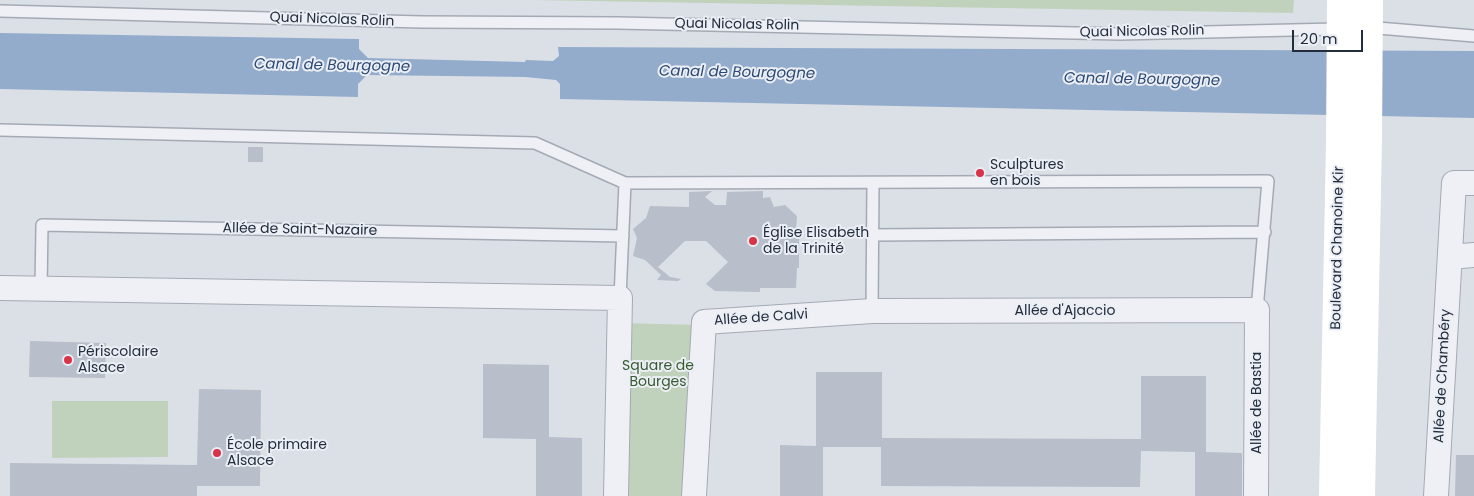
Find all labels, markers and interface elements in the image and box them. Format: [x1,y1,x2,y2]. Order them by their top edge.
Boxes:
street label: Quai Nicolas Rolin [269,9,395,31]
street label: Quai Nicolas Rolin [675,16,799,34]
scale bar [1294,20,1365,52]
street label: Quai Nicolas Rolin [1080,23,1204,41]
text: 20 m [1300,28,1338,49]
water label: Canal de Bourgogne [254,56,410,76]
water label: Canal de Bourgogne [659,63,815,83]
water label: Canal de Bourgogne [1064,70,1220,90]
place label: Sculptures en bois [990,157,1064,190]
street label: Boulevard Chanoine Kir [1328,166,1348,330]
marker: Sculptures en bois [974,167,986,179]
street label: Allée de Saint-Nazaire [223,220,377,240]
place label: Église Elisabeth de la Trinité [763,225,869,258]
marker: Église Elisabeth de la Trinité [747,235,759,247]
street label: Allée d'Ajaccio [1015,303,1115,319]
street label: Allée de Calvi [713,306,809,330]
street label: Allée de Chambéry [1431,309,1455,443]
place label: Périscolaire Alsace [78,344,158,377]
street label: Allée de Bastia [1249,352,1265,454]
marker: Périscolaire Alsace [62,354,74,366]
park label: Square de Bourges [622,358,694,391]
place label: École primaire Alsace [227,437,327,470]
marker: École primaire Alsace [211,447,223,459]

